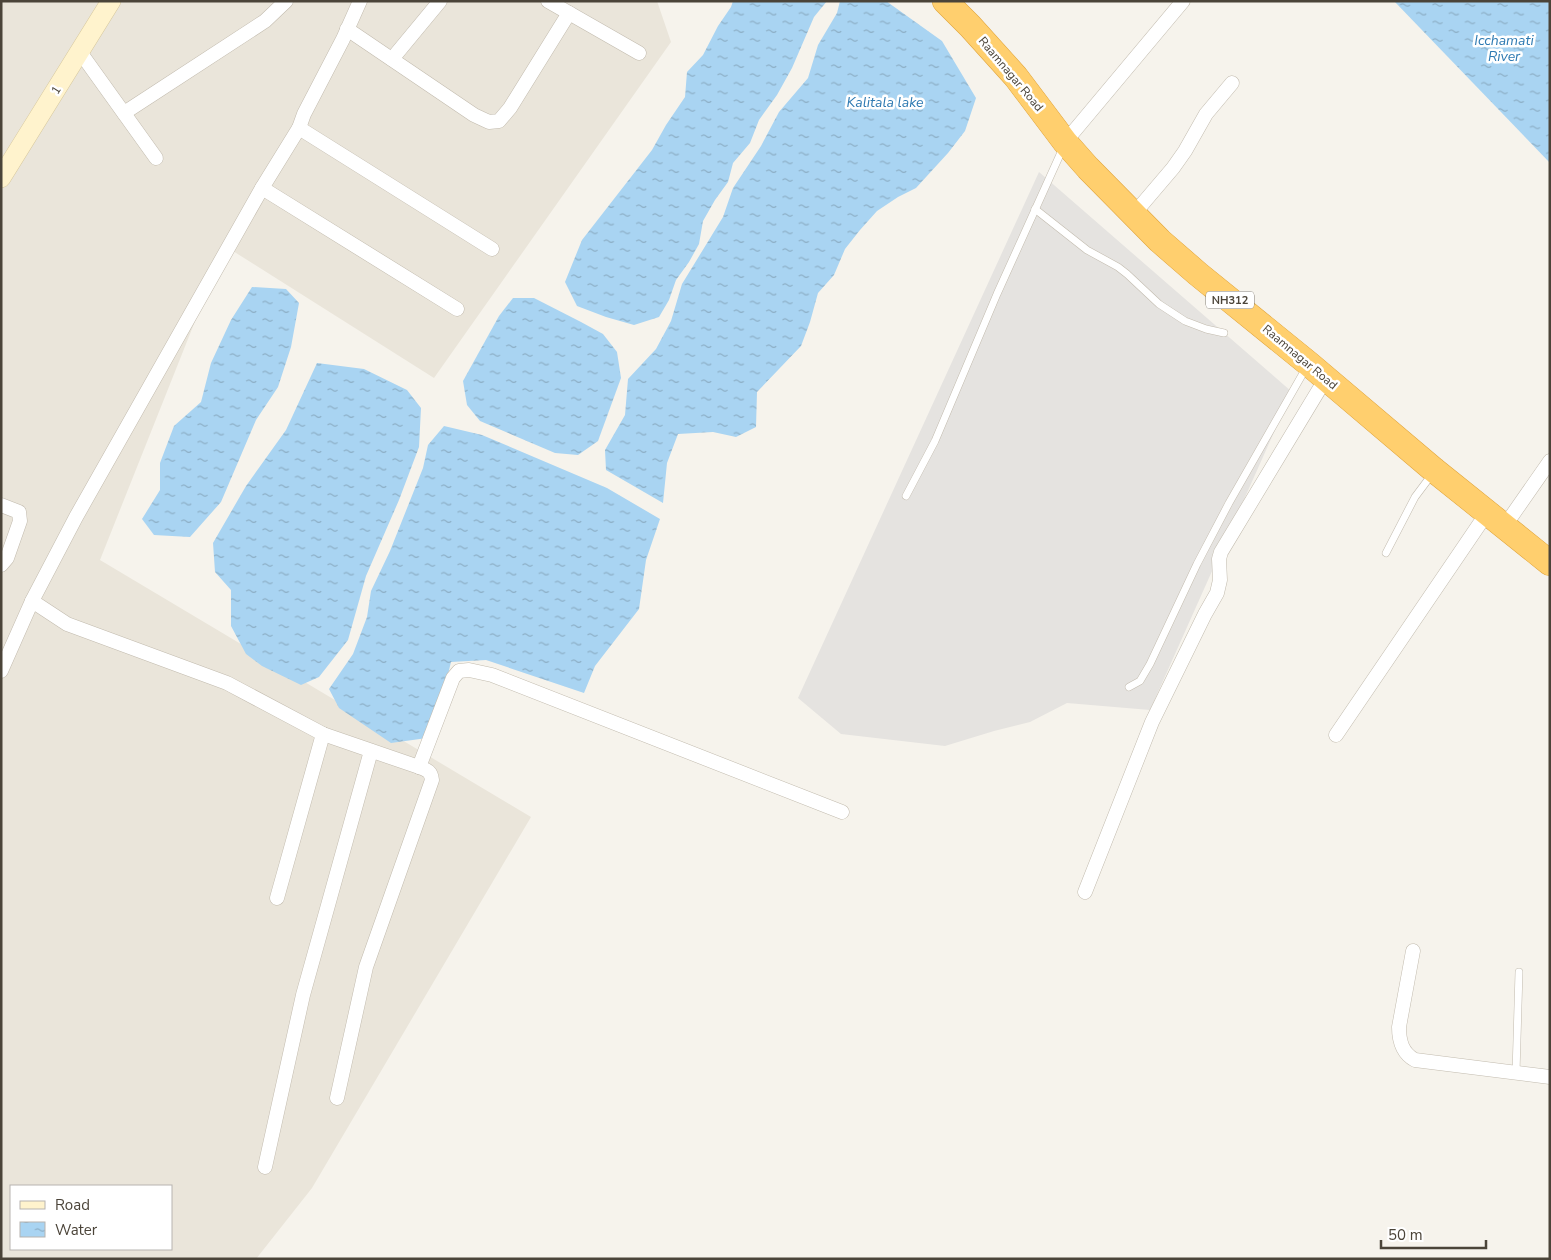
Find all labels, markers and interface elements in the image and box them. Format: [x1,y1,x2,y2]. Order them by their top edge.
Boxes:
water label: Icchamati River [1474,31,1534,66]
street label: Raamnagar Road [975,33,1047,115]
street label: 1 [47,83,65,97]
water label: Kalitala lake [847,93,924,112]
road number: NH312 [1206,292,1254,308]
street label: Raamnagar Road [1259,321,1341,393]
legend [10,1185,172,1250]
text: Road [55,1195,90,1215]
scale bar [1381,1218,1486,1250]
text: Water [55,1220,98,1240]
text: 50 m [1388,1225,1423,1245]

